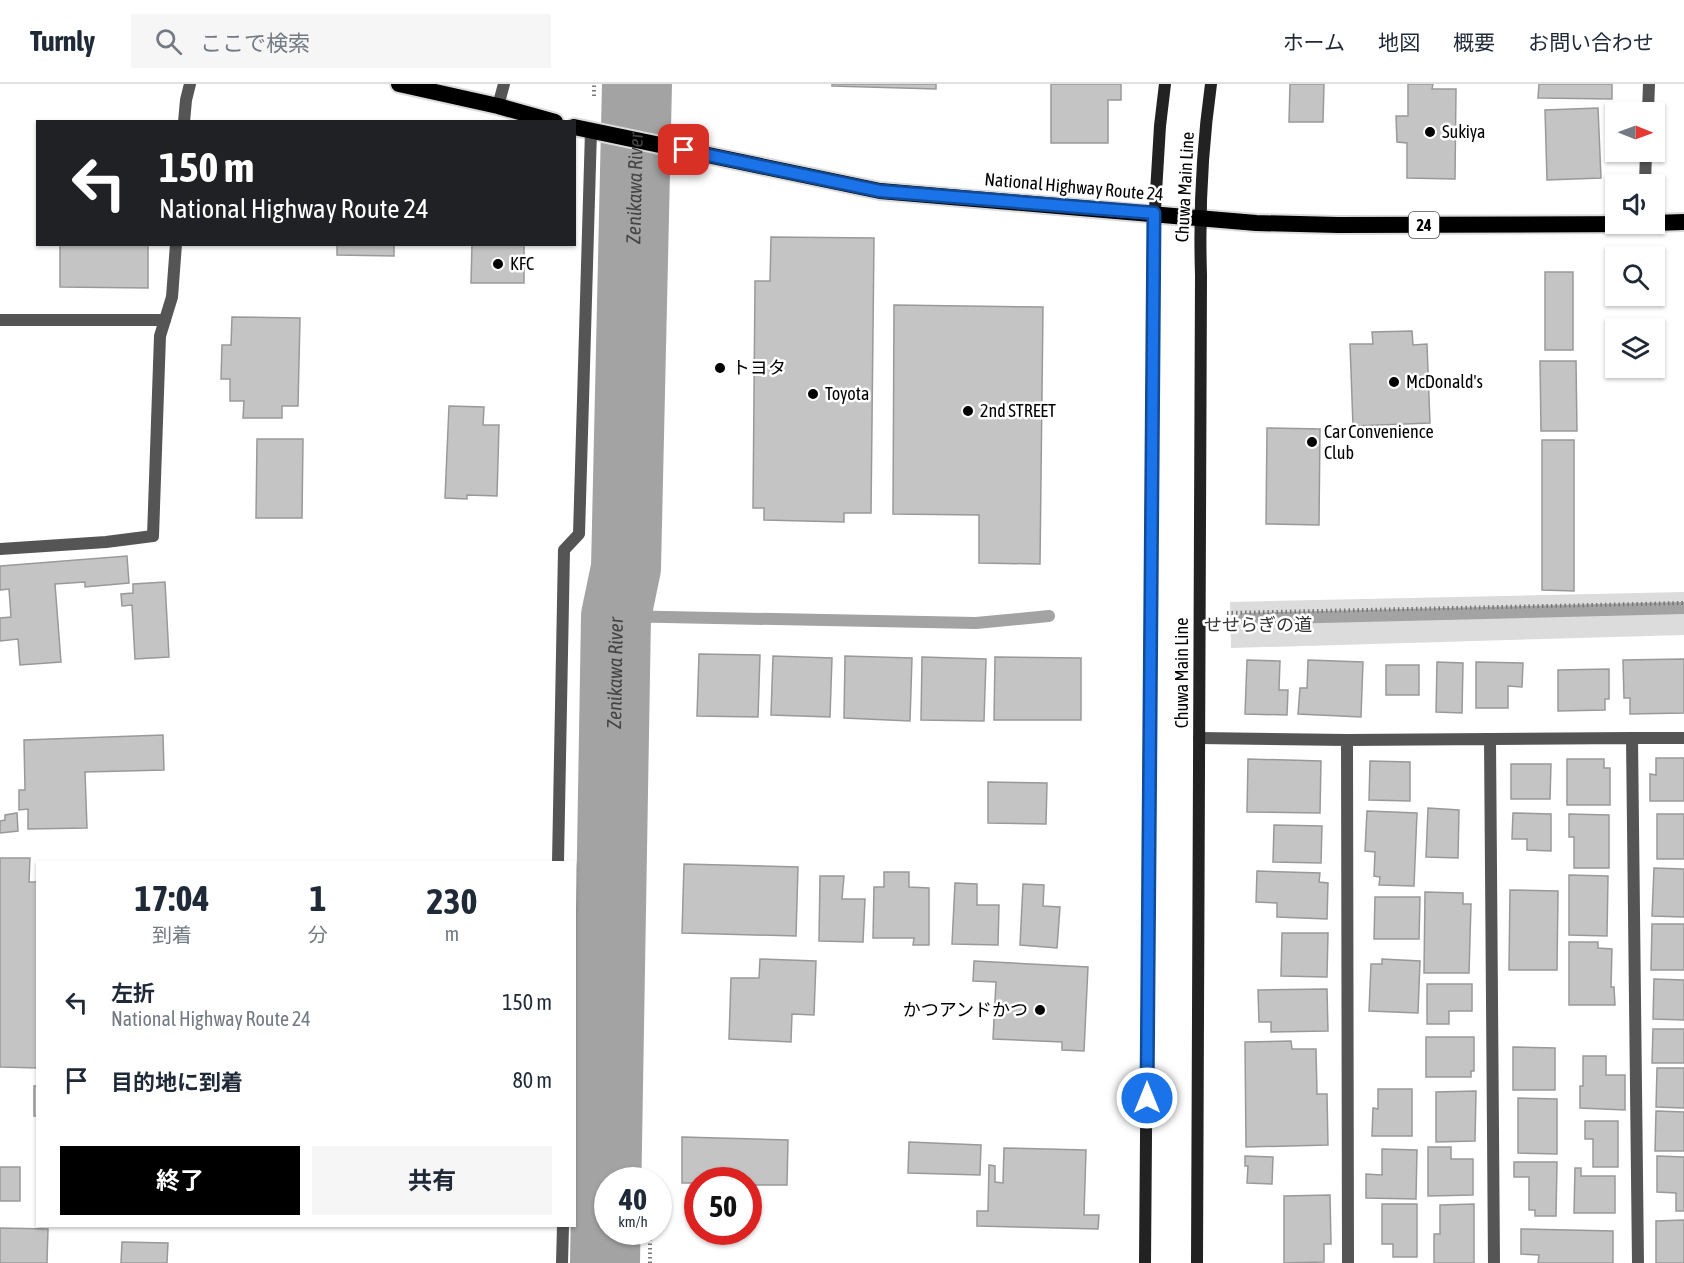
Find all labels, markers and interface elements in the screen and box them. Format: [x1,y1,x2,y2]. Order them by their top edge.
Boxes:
search box [131,14,551,68]
text: Turnly [30,25,95,57]
icon: search [152,25,185,58]
text: ここで検索 [200,30,310,56]
text: ホーム [1283,30,1345,54]
text: 地図 [1378,30,1420,54]
text: 概要 [1453,30,1495,54]
text: お問い合わせ [1528,30,1654,54]
north arrow [1605,102,1665,162]
map controls [1605,102,1665,378]
place label: Sukiya [1442,121,1485,142]
pin [658,124,709,175]
marker: Sukiya [1423,125,1437,139]
water label: Zenikawa River [621,131,647,244]
street label: Chuwa Main Line [1171,131,1198,243]
icon: arrive [667,133,700,166]
text: 150 m [159,143,254,191]
icon: left [60,144,138,222]
street label: National Highway Route 24 [984,168,1164,205]
button: sound [1605,174,1665,234]
text: National Highway Route 24 [159,193,429,224]
road number: 24 [1409,212,1439,238]
button: search [1605,246,1665,306]
place label: KFC [510,253,534,274]
marker: KFC [491,257,505,271]
button: layers [1605,318,1665,378]
place label: トヨタ [732,357,786,378]
marker: トヨタ [713,361,727,375]
place label: McDonald's [1406,371,1483,392]
marker: McDonald's [1387,375,1401,389]
place label: Toyota [825,383,869,404]
marker: Toyota [806,387,820,401]
place label: 2nd STREET [980,400,1056,421]
marker: 2nd STREET [961,404,975,418]
place label: Car Convenience Club [1324,421,1434,463]
marker: Car Convenience Club [1305,435,1319,449]
park label: せせらぎの道 [1204,614,1312,635]
water label: Zenikawa River [602,616,627,729]
street label: Chuwa Main Line [1171,618,1192,728]
text: 17:04 [135,877,209,919]
text: 1 [310,877,326,919]
text: 230 [427,880,477,922]
text: m [445,922,459,945]
text: 到着 [152,923,192,946]
text: 分 [308,923,328,946]
text: 左折 [111,980,155,1006]
icon: left [60,986,93,1019]
text: 150 m [502,989,552,1015]
place label: かつアンドかつ [903,999,1028,1020]
marker: かつアンドかつ [1033,1003,1047,1017]
text: National Highway Route 24 [111,1007,311,1030]
icon: arrive [60,1064,93,1097]
position arrow [1115,1066,1179,1130]
text: 80 m [512,1067,552,1093]
text: 目的地に到着 [111,1069,243,1095]
button: 終了 [60,1146,300,1215]
button: 共有 [312,1146,552,1215]
speed limit sign: 50 [684,1167,762,1245]
text: 40 [619,1182,647,1216]
text: km/h [618,1213,648,1230]

